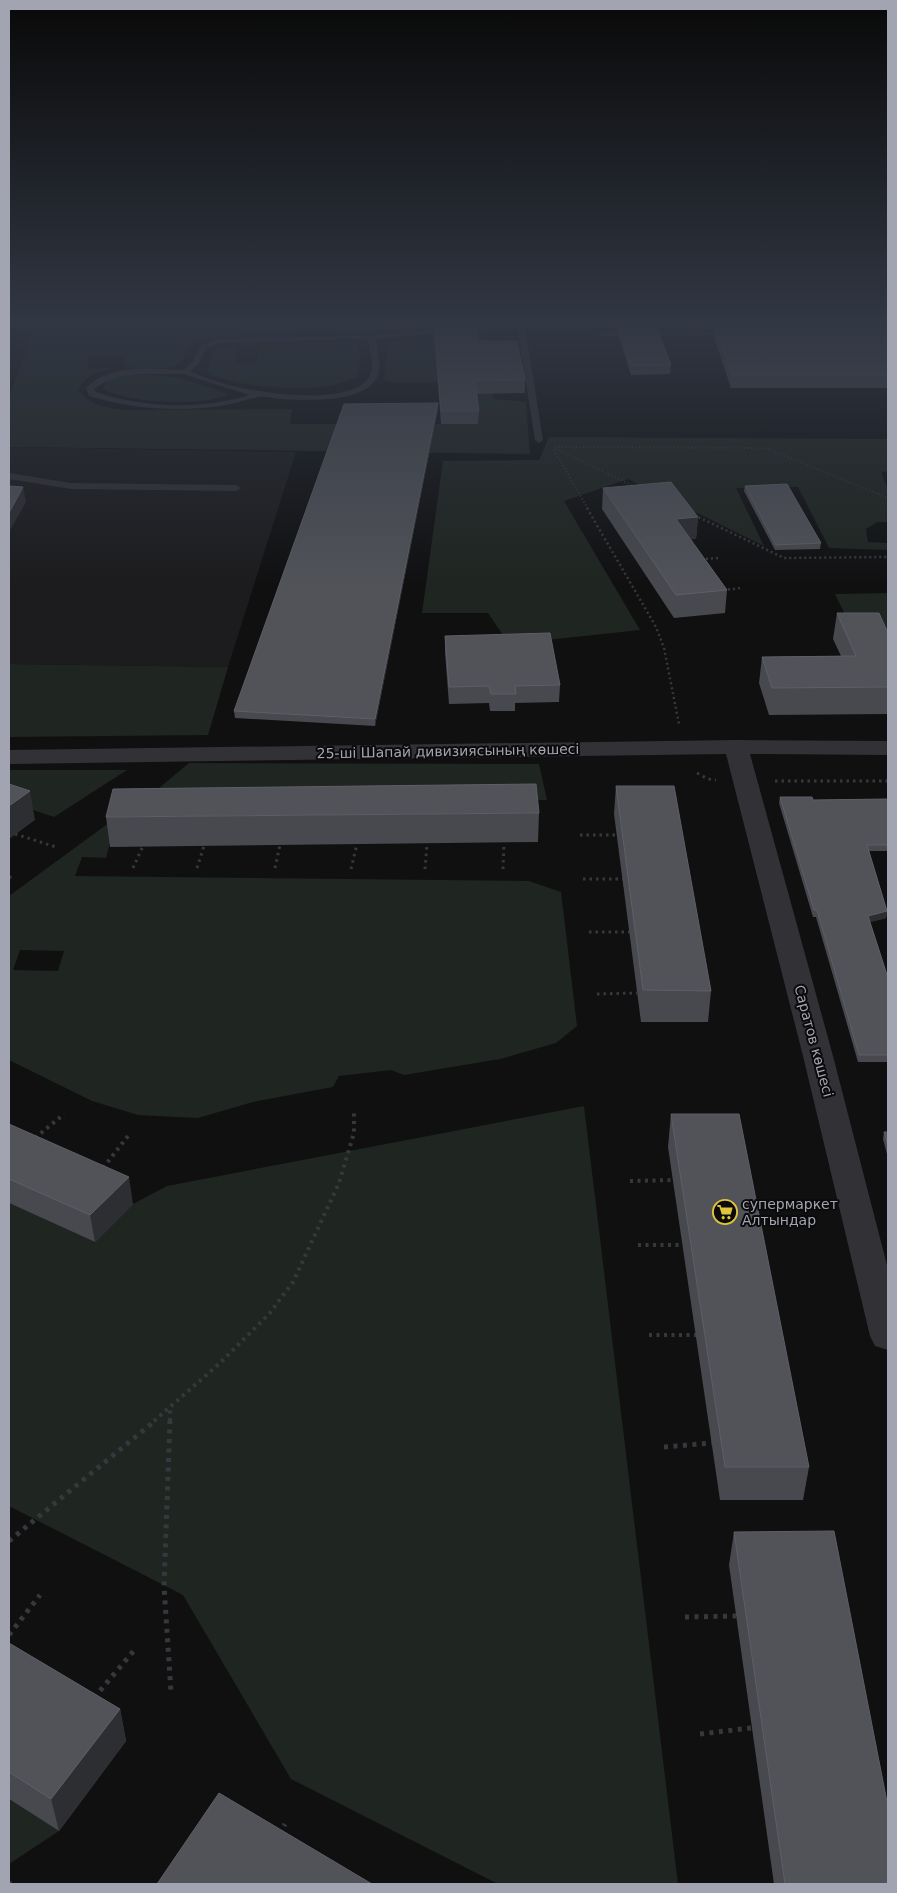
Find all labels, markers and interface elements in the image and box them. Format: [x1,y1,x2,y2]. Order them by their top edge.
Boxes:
street label: 25-ші Шапай дивизиясының көшесі [317,741,579,761]
street label: Саратов көшесі [791,983,837,1099]
place label: супермаркет Алтындар [742,1196,838,1228]
supermarket icon: супермаркет Алтындар [712,1199,738,1225]

